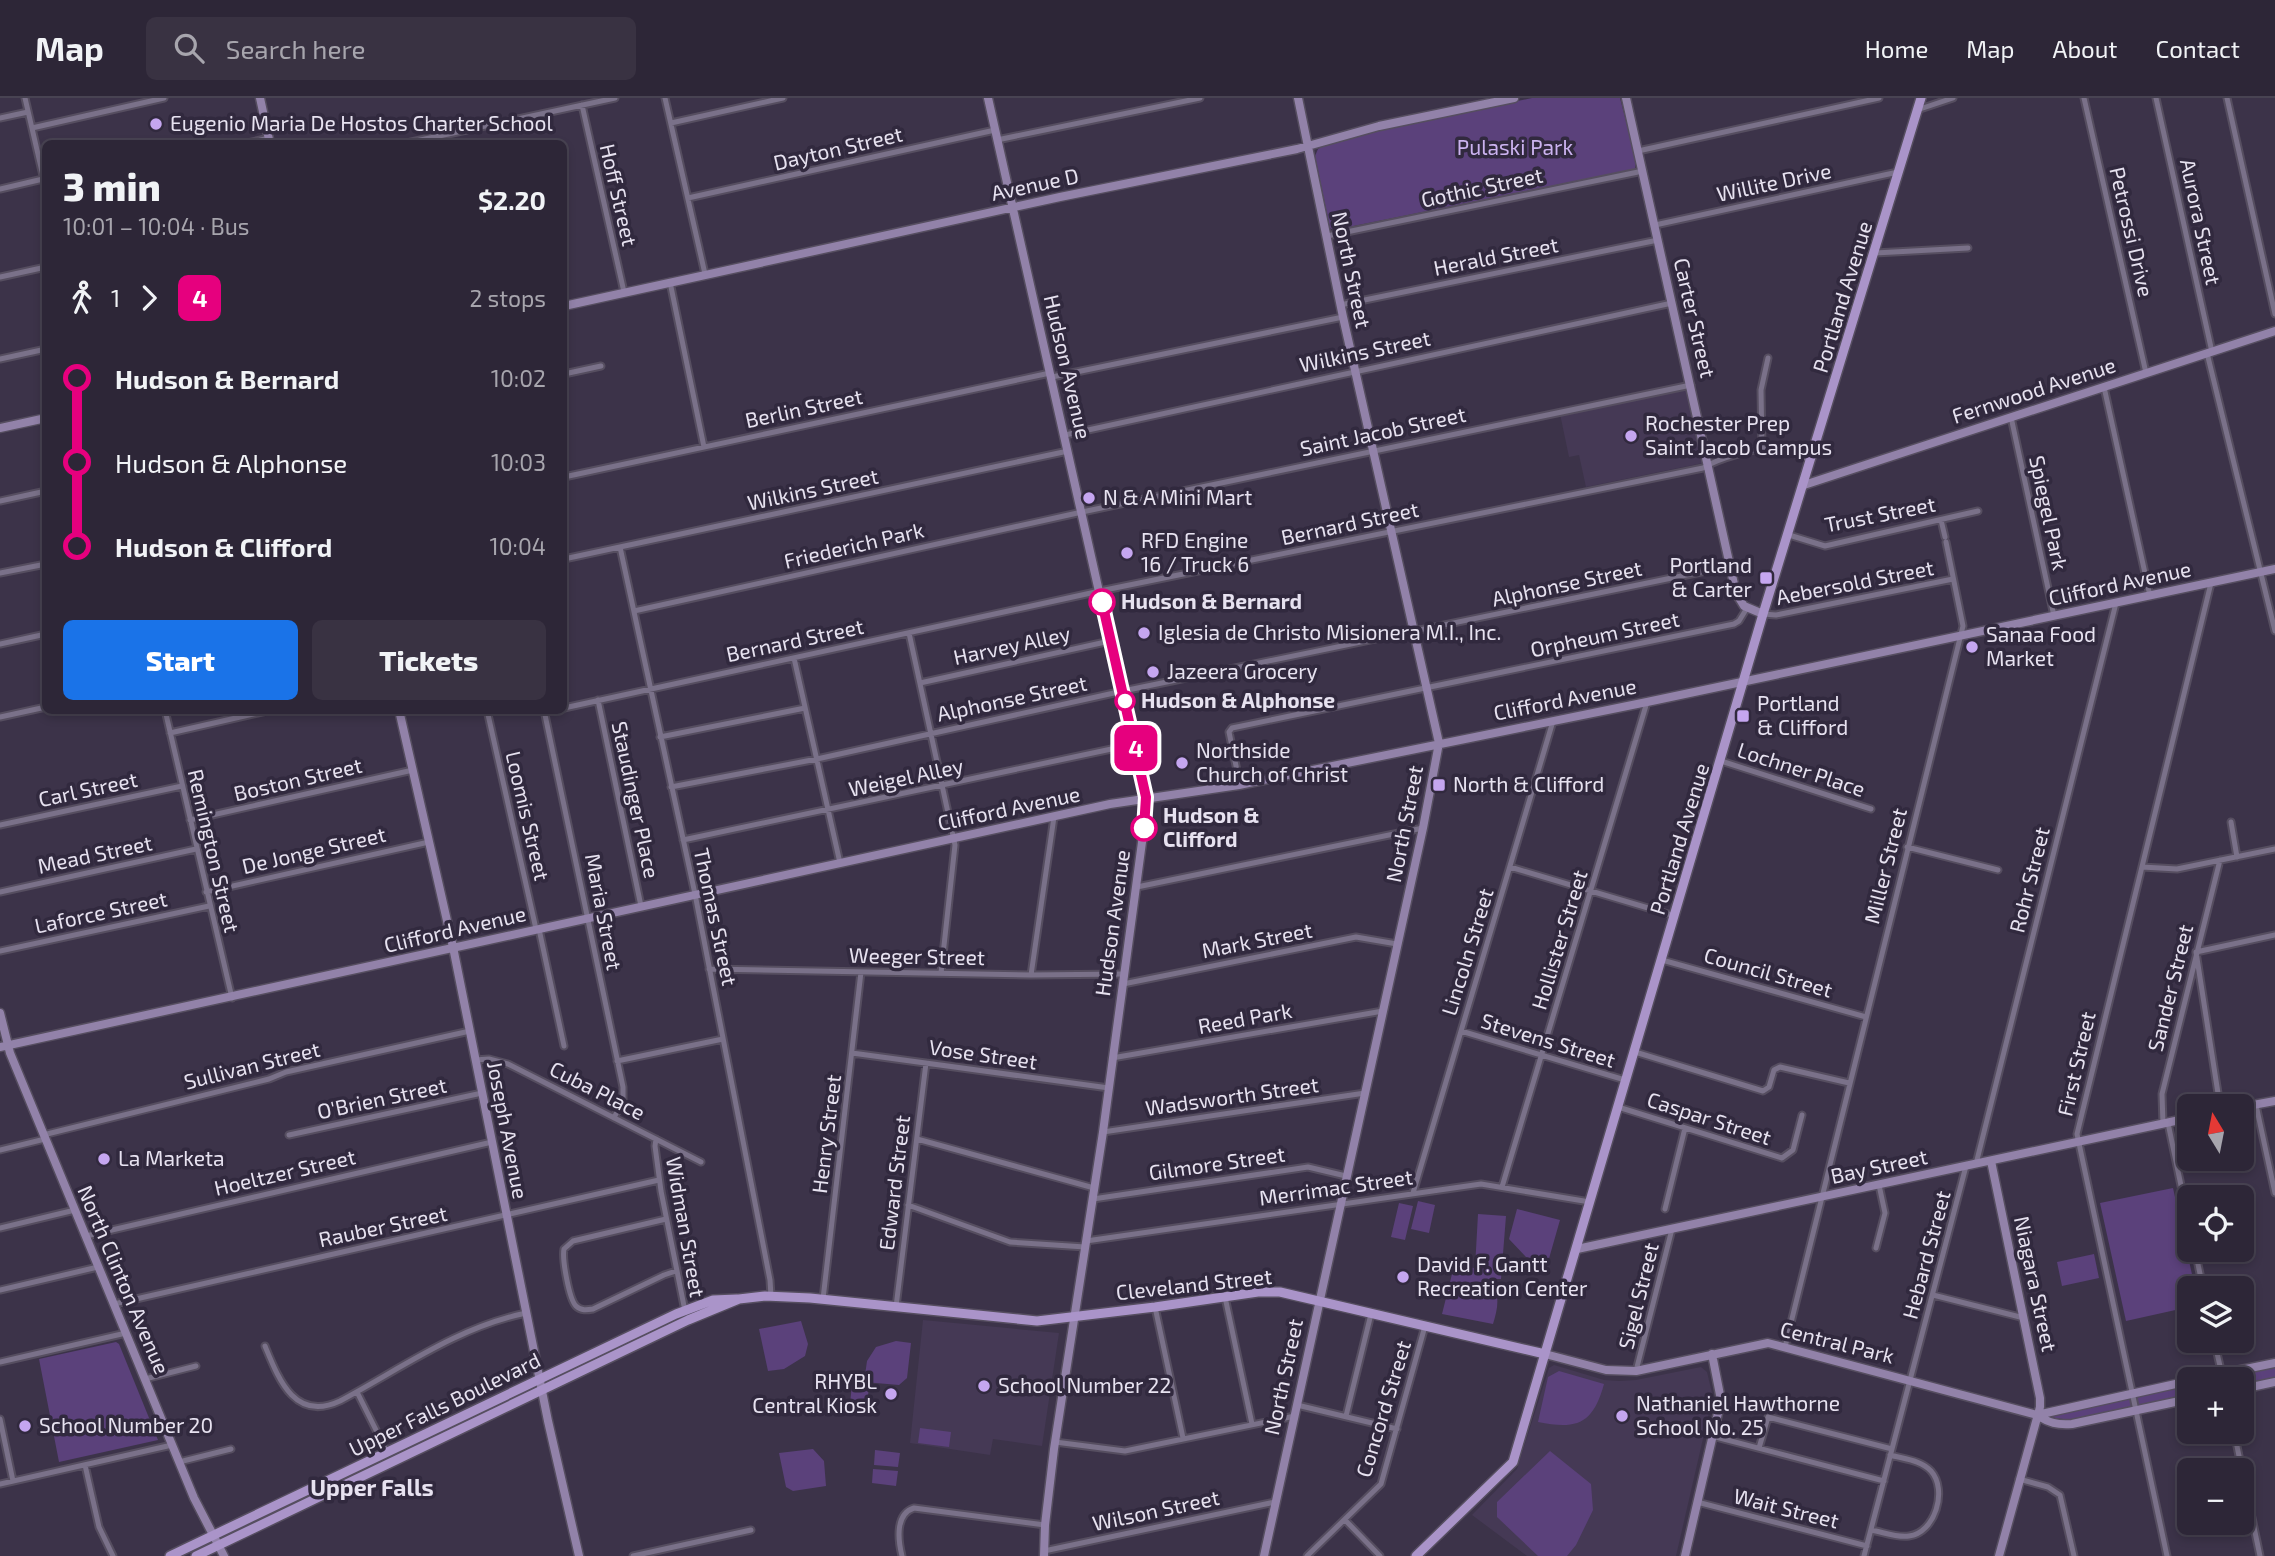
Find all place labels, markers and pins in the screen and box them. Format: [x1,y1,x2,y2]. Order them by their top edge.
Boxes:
place label: Eugenio Maria De Hostos Charter School [170,110,553,135]
marker: Eugenio Maria De Hostos Charter School [148,116,164,132]
place label: Rochester Prep Saint Jacob Campus [1645,410,1832,459]
marker: Rochester Prep Saint Jacob Campus [1623,428,1639,444]
place label: N & A Mini Mart [1103,484,1252,509]
marker: N & A Mini Mart [1081,490,1097,506]
place label: RFD Engine 16 / Truck 6 [1141,527,1249,576]
marker: RFD Engine 16 / Truck 6 [1119,545,1135,561]
place label: Portland & Carter [1669,552,1753,601]
marker: Portland & Carter [1758,570,1774,586]
place label: Hudson & Bernard [1121,588,1302,613]
marker: Hudson & Bernard [1089,589,1115,615]
place label: Iglesia de Christo Misionera M.I., Inc. [1158,619,1501,644]
place label: Sanaa Food Market [1986,621,2096,670]
marker: Iglesia de Christo Misionera M.I., Inc. [1136,625,1152,641]
marker: Sanaa Food Market [1964,639,1980,655]
place label: Jazeera Grocery [1167,658,1318,683]
marker: Jazeera Grocery [1145,664,1161,680]
place label: Hudson & Alphonse [1141,687,1335,712]
place label: Portland & Clifford [1757,690,1848,739]
marker: Hudson & Alphonse [1115,691,1135,711]
marker: Portland & Clifford [1735,708,1751,724]
place label: Northside Church of Christ [1196,737,1348,786]
marker: Northside Church of Christ [1174,755,1190,771]
place label: North & Clifford [1453,771,1604,796]
marker: North & Clifford [1431,777,1447,793]
place label: Hudson & Clifford [1163,802,1259,851]
marker: Hudson & Clifford [1131,815,1157,841]
place label: La Marketa [118,1145,225,1170]
marker: La Marketa [96,1151,112,1167]
place label: David F. Gantt Recreation Center [1417,1251,1588,1300]
marker: David F. Gantt Recreation Center [1395,1269,1411,1285]
place label: RHYBL Central Kiosk [752,1368,877,1417]
place label: School Number 22 [998,1372,1171,1397]
marker: School Number 22 [976,1378,992,1394]
marker: RHYBL Central Kiosk [883,1386,899,1402]
place label: Nathaniel Hawthorne School No. 25 [1636,1390,1840,1439]
marker: Nathaniel Hawthorne School No. 25 [1614,1408,1630,1424]
place label: School Number 20 [39,1412,213,1437]
marker: School Number 20 [17,1418,33,1434]

